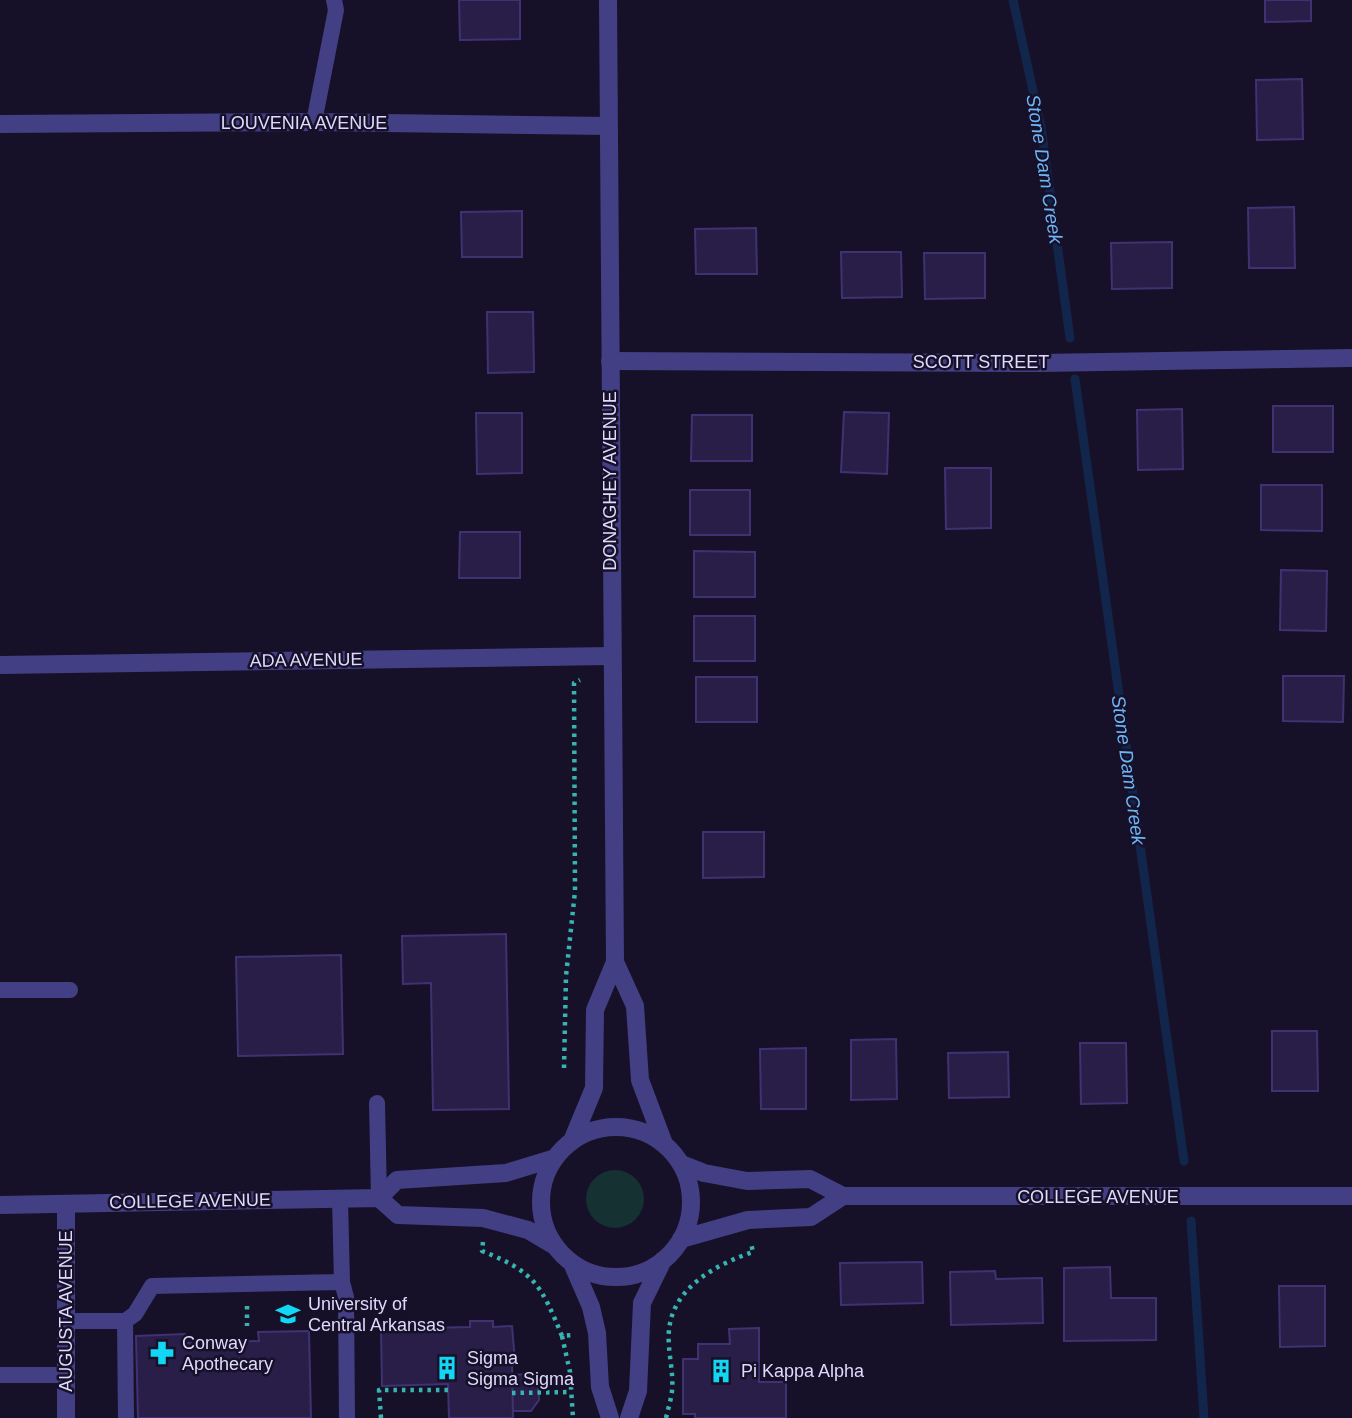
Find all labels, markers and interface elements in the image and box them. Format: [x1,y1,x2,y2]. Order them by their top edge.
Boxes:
water label: Stone Dam Creek [1022,93,1067,247]
street label: LOUVENIA AVENUE [221,113,387,133]
street label: SCOTT STREET [913,352,1049,372]
street label: DONAGHEY AVENUE [600,391,620,571]
street label: ADA AVENUE [249,649,363,671]
water label: Stone Dam Creek [1108,694,1150,848]
street label: COLLEGE AVENUE [1017,1187,1179,1207]
street label: COLLEGE AVENUE [109,1190,271,1212]
street label: AUGUSTA AVENUE [56,1230,76,1392]
place label: University of Central Arkansas [308,1294,445,1335]
school or university icon: University of Central Arkansas [274,1300,302,1328]
place label: Conway Apothecary [182,1333,273,1374]
pharmacy icon: Conway Apothecary [148,1339,176,1367]
place label: Sigma Sigma Sigma [467,1348,575,1389]
building icon: Sigma Sigma Sigma [433,1354,461,1382]
building icon: Pi Kappa Alpha [707,1357,735,1385]
place label: Pi Kappa Alpha [741,1361,865,1381]

